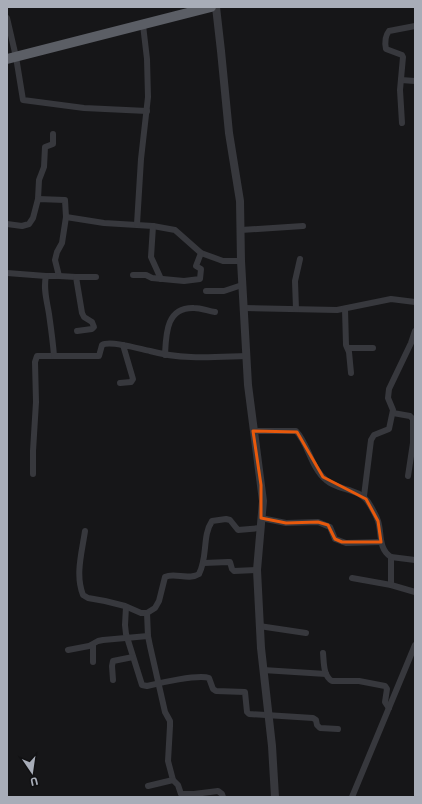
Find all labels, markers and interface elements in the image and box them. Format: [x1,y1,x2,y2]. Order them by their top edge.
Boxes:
north arrow [12,752,52,792]
text: U [29,775,40,789]

